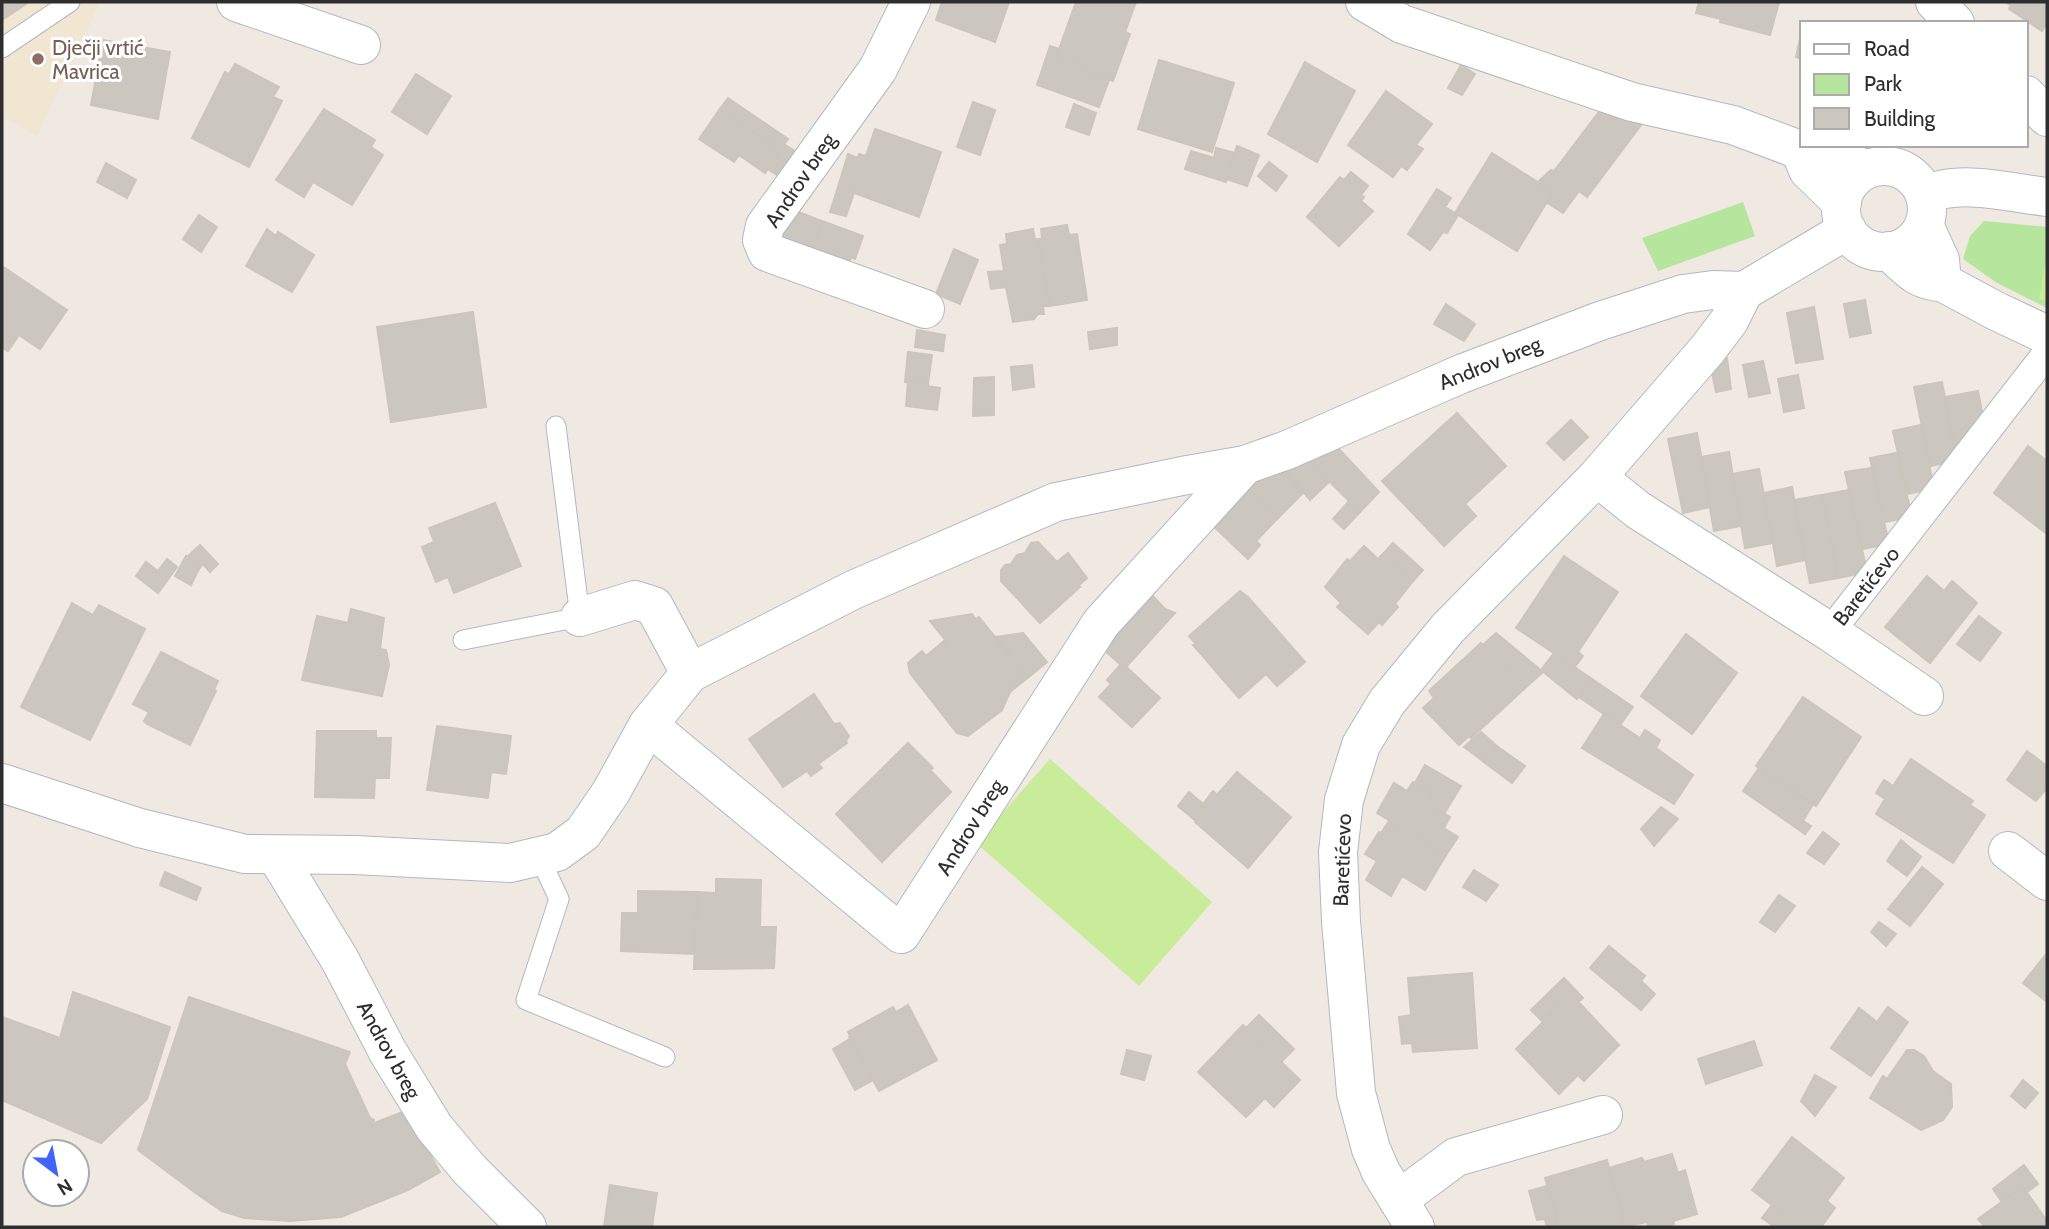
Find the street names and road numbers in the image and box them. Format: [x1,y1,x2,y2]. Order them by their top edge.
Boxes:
street label: Androv breg [759,128,841,232]
street label: Androv breg [1435,331,1545,395]
street label: Baretićevo [1827,542,1905,630]
street label: Androv breg [931,774,1010,880]
street label: Baretićevo [1328,813,1356,907]
street label: Androv breg [352,997,426,1104]

